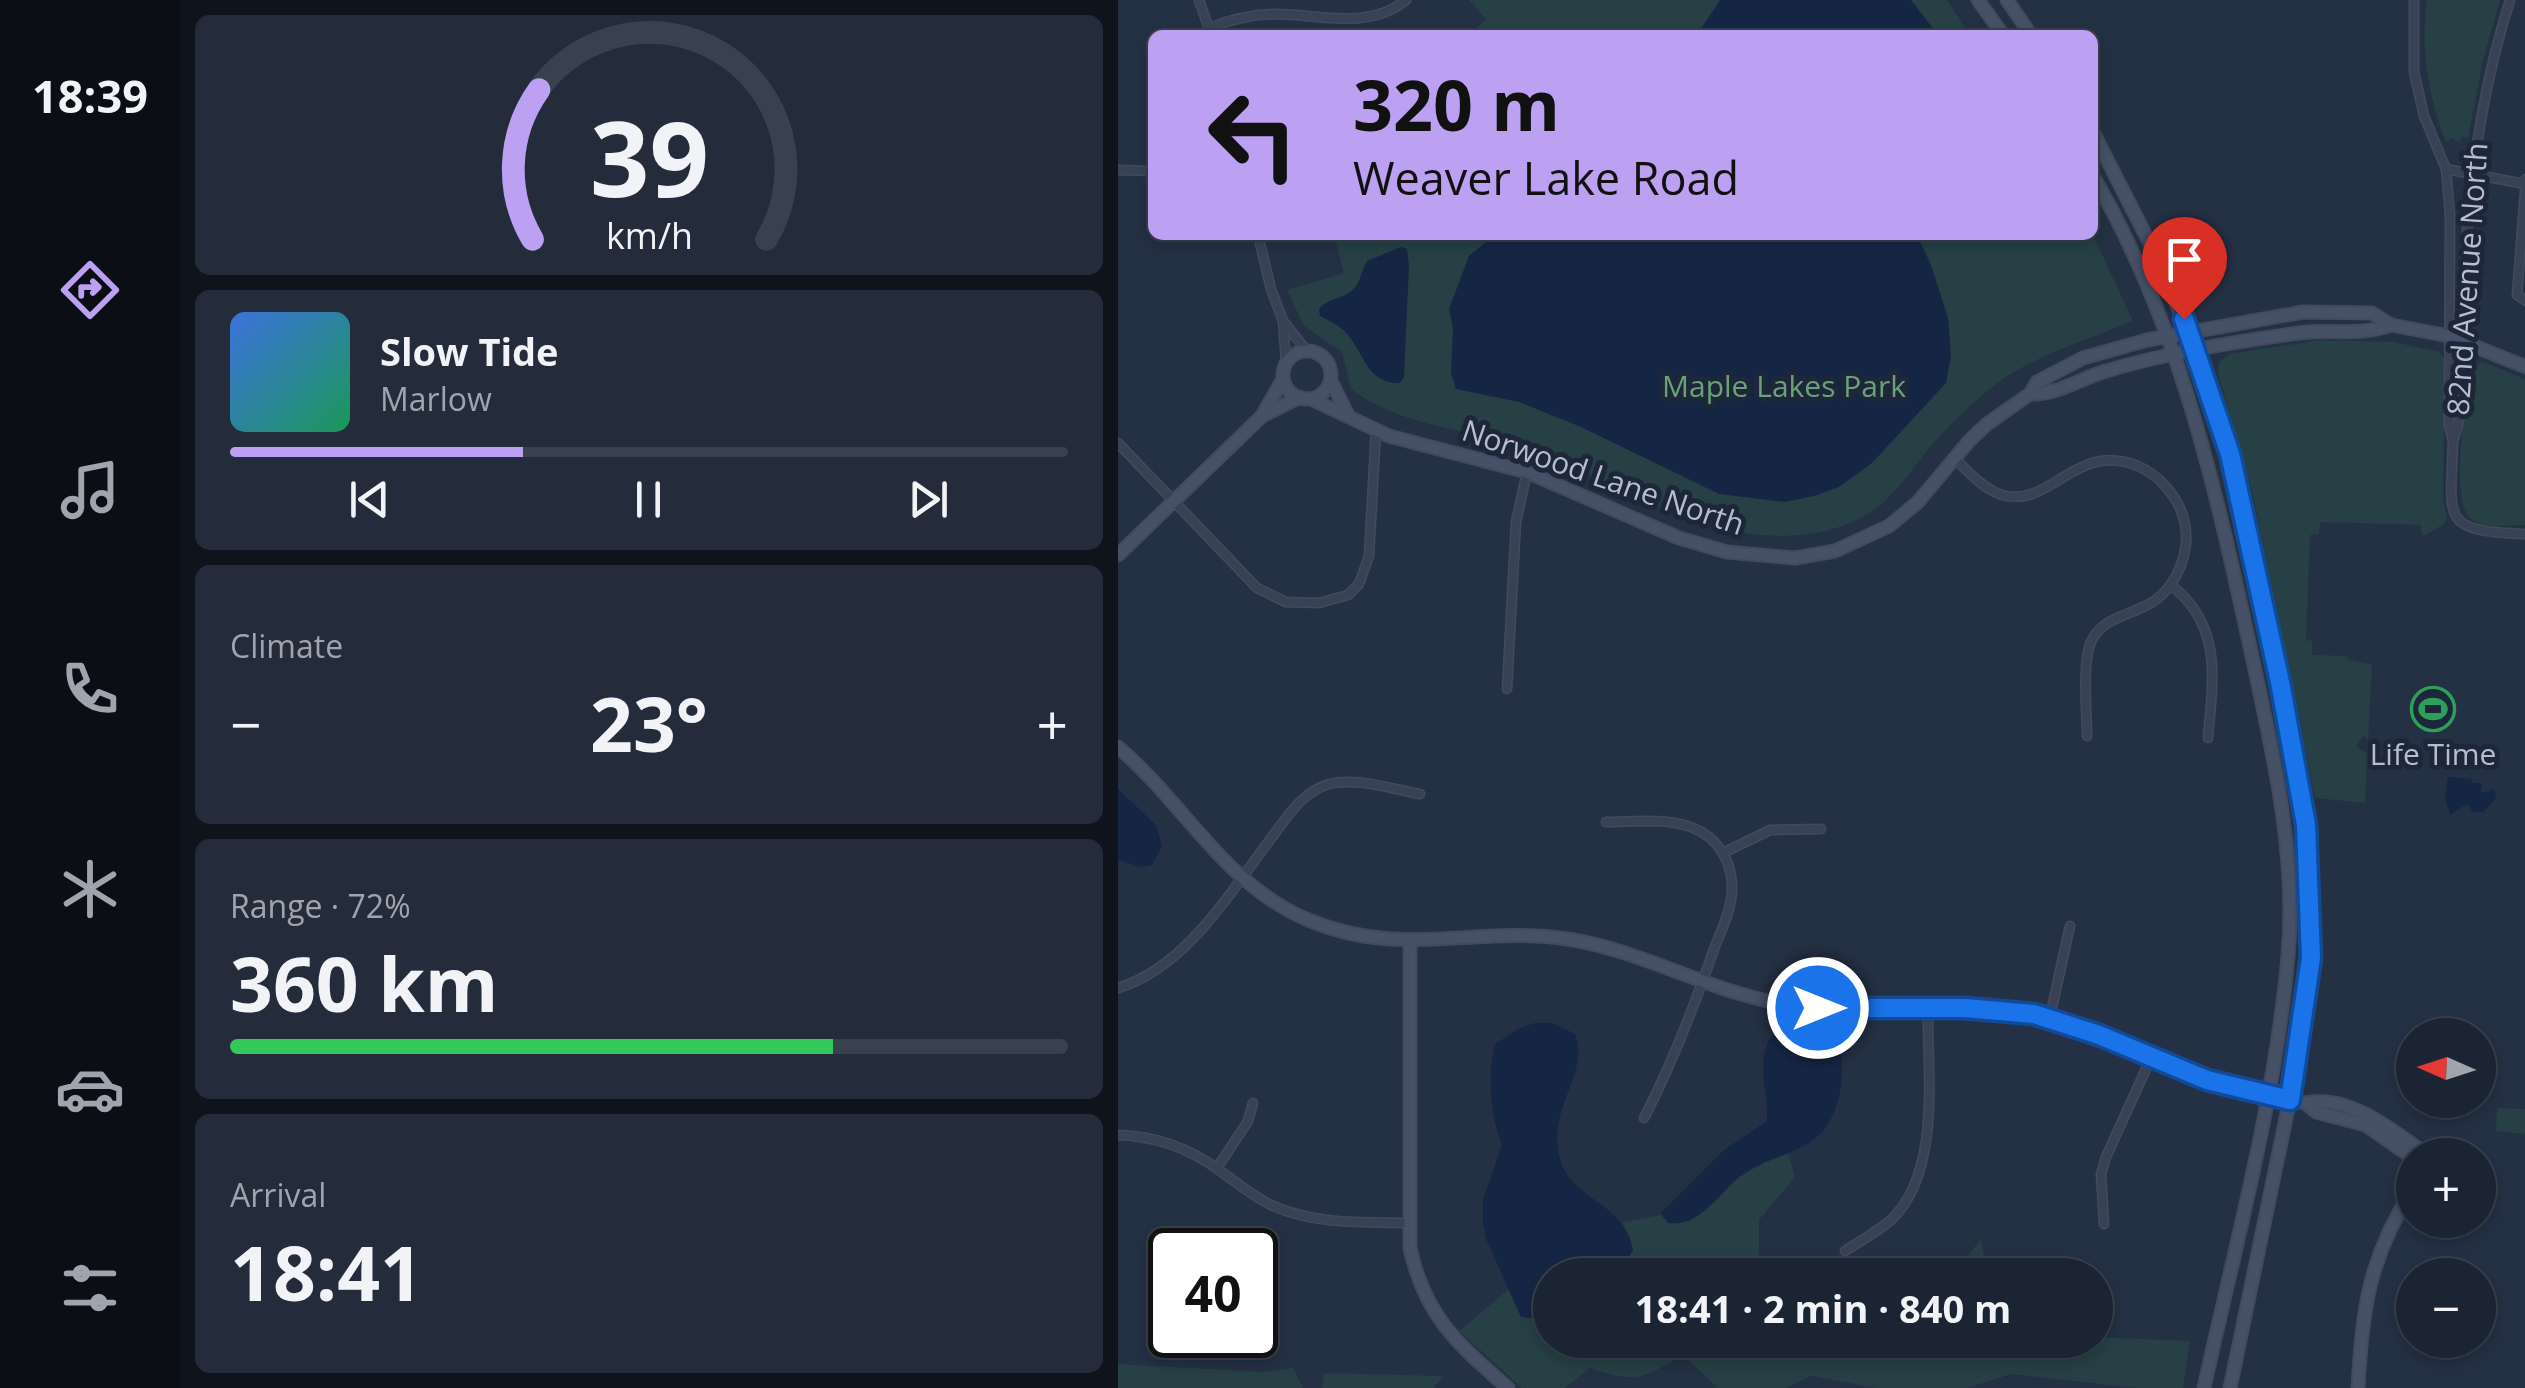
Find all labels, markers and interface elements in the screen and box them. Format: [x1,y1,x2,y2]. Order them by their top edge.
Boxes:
text: 320 m [1353,56,1560,152]
text: 18:39 [32,65,148,126]
icon: left [1188,70,1318,200]
text: 39 [590,86,708,227]
street label: 82nd Avenue North [2437,141,2496,417]
text: Weaver Lake Road [1353,147,1739,208]
text: km/h [606,211,692,259]
pin [2142,217,2227,320]
icon: arrive [2157,232,2212,287]
icon: directions [55,255,125,325]
text: Slow Tide [380,325,559,377]
park label: Maple Lakes Park [1662,365,1906,406]
text: Marlow [380,377,492,420]
street label: Norwood Lane North [1457,409,1750,544]
icon: music [55,455,125,525]
icon: previous [342,472,397,527]
icon: pause [621,472,676,527]
icon: next [901,472,956,527]
text: Climate [230,624,343,667]
icon: phone [55,654,125,724]
text: 23° [590,672,708,774]
text: − [230,686,261,761]
text: + [1037,686,1068,761]
sports icon: Life Time [2410,686,2456,732]
place label: Life Time [2370,733,2496,774]
icon: climate [55,854,125,924]
text: Range · 72% [230,884,411,927]
text: 360 km [230,932,498,1034]
position arrow [1766,956,1870,1060]
north arrow [2396,1018,2496,1118]
map controls [2396,1018,2496,1358]
icon: car [55,1054,125,1124]
button: + [2396,1138,2496,1238]
text: Arrival [230,1173,326,1216]
text: 18:41 [230,1221,423,1323]
speed limit sign: 40 [1148,1228,1278,1358]
icon: filters [55,1253,125,1323]
button: − [2396,1258,2496,1358]
text: 18:41 · 2 min · 840 m [1635,1282,2011,1334]

